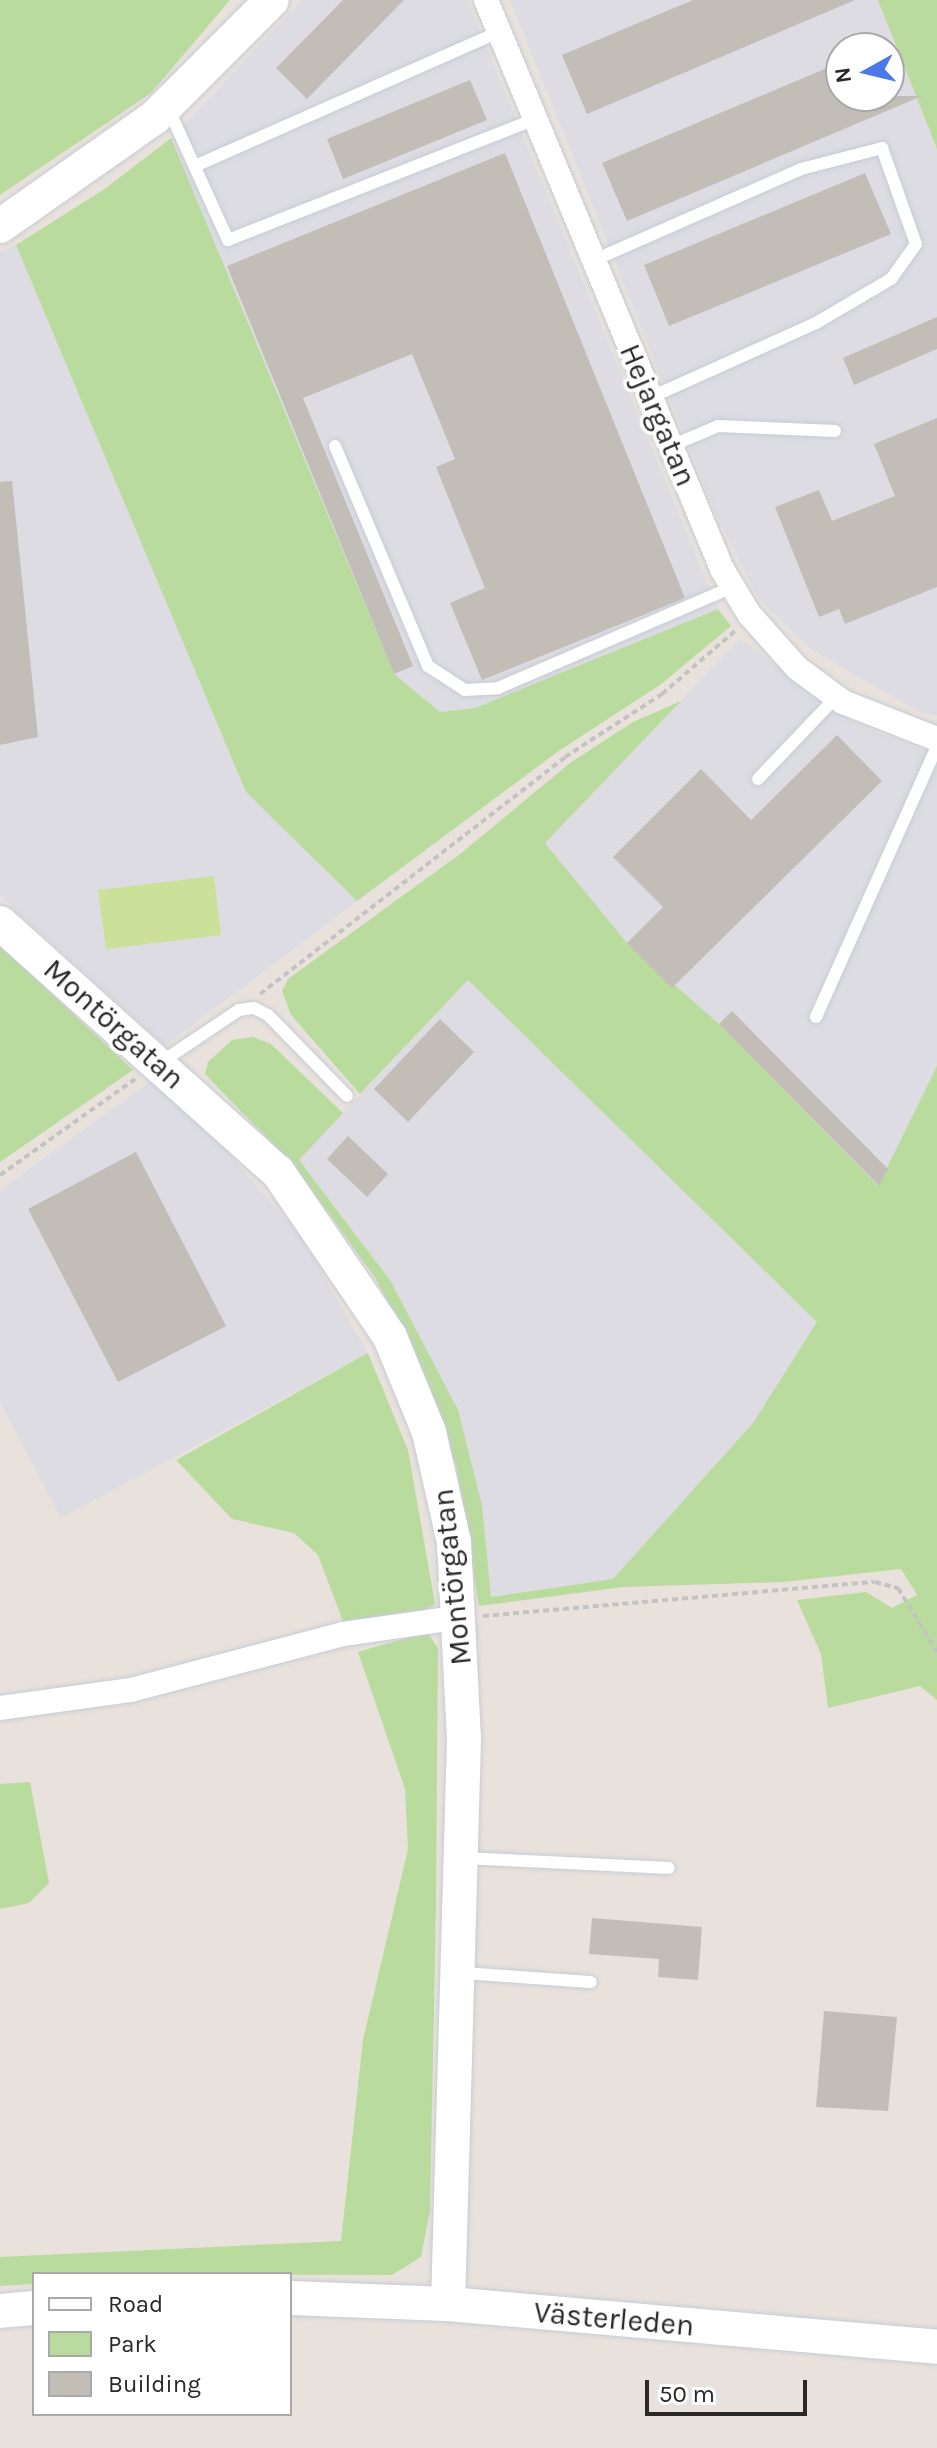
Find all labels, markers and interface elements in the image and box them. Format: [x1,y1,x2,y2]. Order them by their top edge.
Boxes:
north arrow [825,32,905,112]
text: N [829,65,857,85]
street label: Hejargatan [612,338,704,492]
street label: Montörgatan [36,951,192,1097]
street label: Montörgatan [425,1487,479,1667]
legend [32,2272,292,2416]
text: Road [108,2290,163,2318]
street label: Västerleden [532,2294,696,2344]
text: Park [108,2330,157,2358]
scale bar [649,2364,811,2414]
text: Building [108,2370,201,2398]
text: 50 m [659,2380,715,2408]

